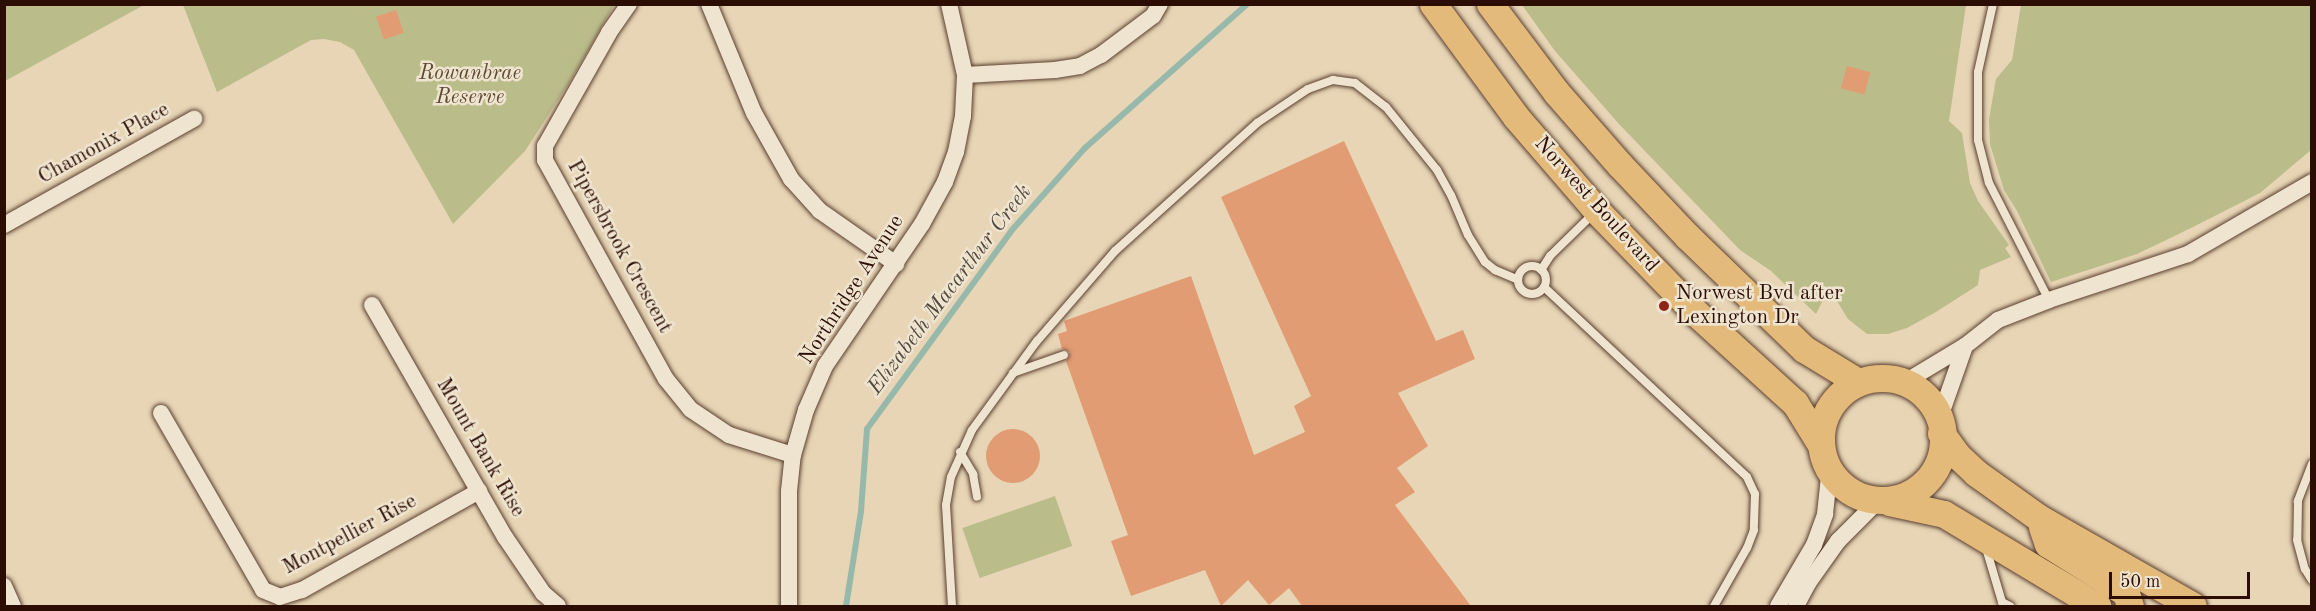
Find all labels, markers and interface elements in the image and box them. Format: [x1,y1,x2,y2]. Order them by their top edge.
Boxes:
park label: Rowanbrae Reserve [419,61,521,111]
street label: Chamonix Place [34,98,174,190]
street label: Norwest Boulevard [1528,132,1664,278]
street label: Pipersbrook Crescent [561,156,677,338]
water label: Elizabeth Macarthur Creek [862,180,1038,400]
street label: Northridge Avenue [794,211,910,369]
place label: Norwest Bvd after Lexington Dr [1676,281,1843,331]
marker: Norwest Bvd after Lexington Dr [1657,299,1671,313]
street label: Mount Bank Rise [430,374,530,522]
street label: Montpellier Rise [279,489,421,581]
scale bar [2112,560,2253,598]
text: 50 m [2120,573,2160,591]

